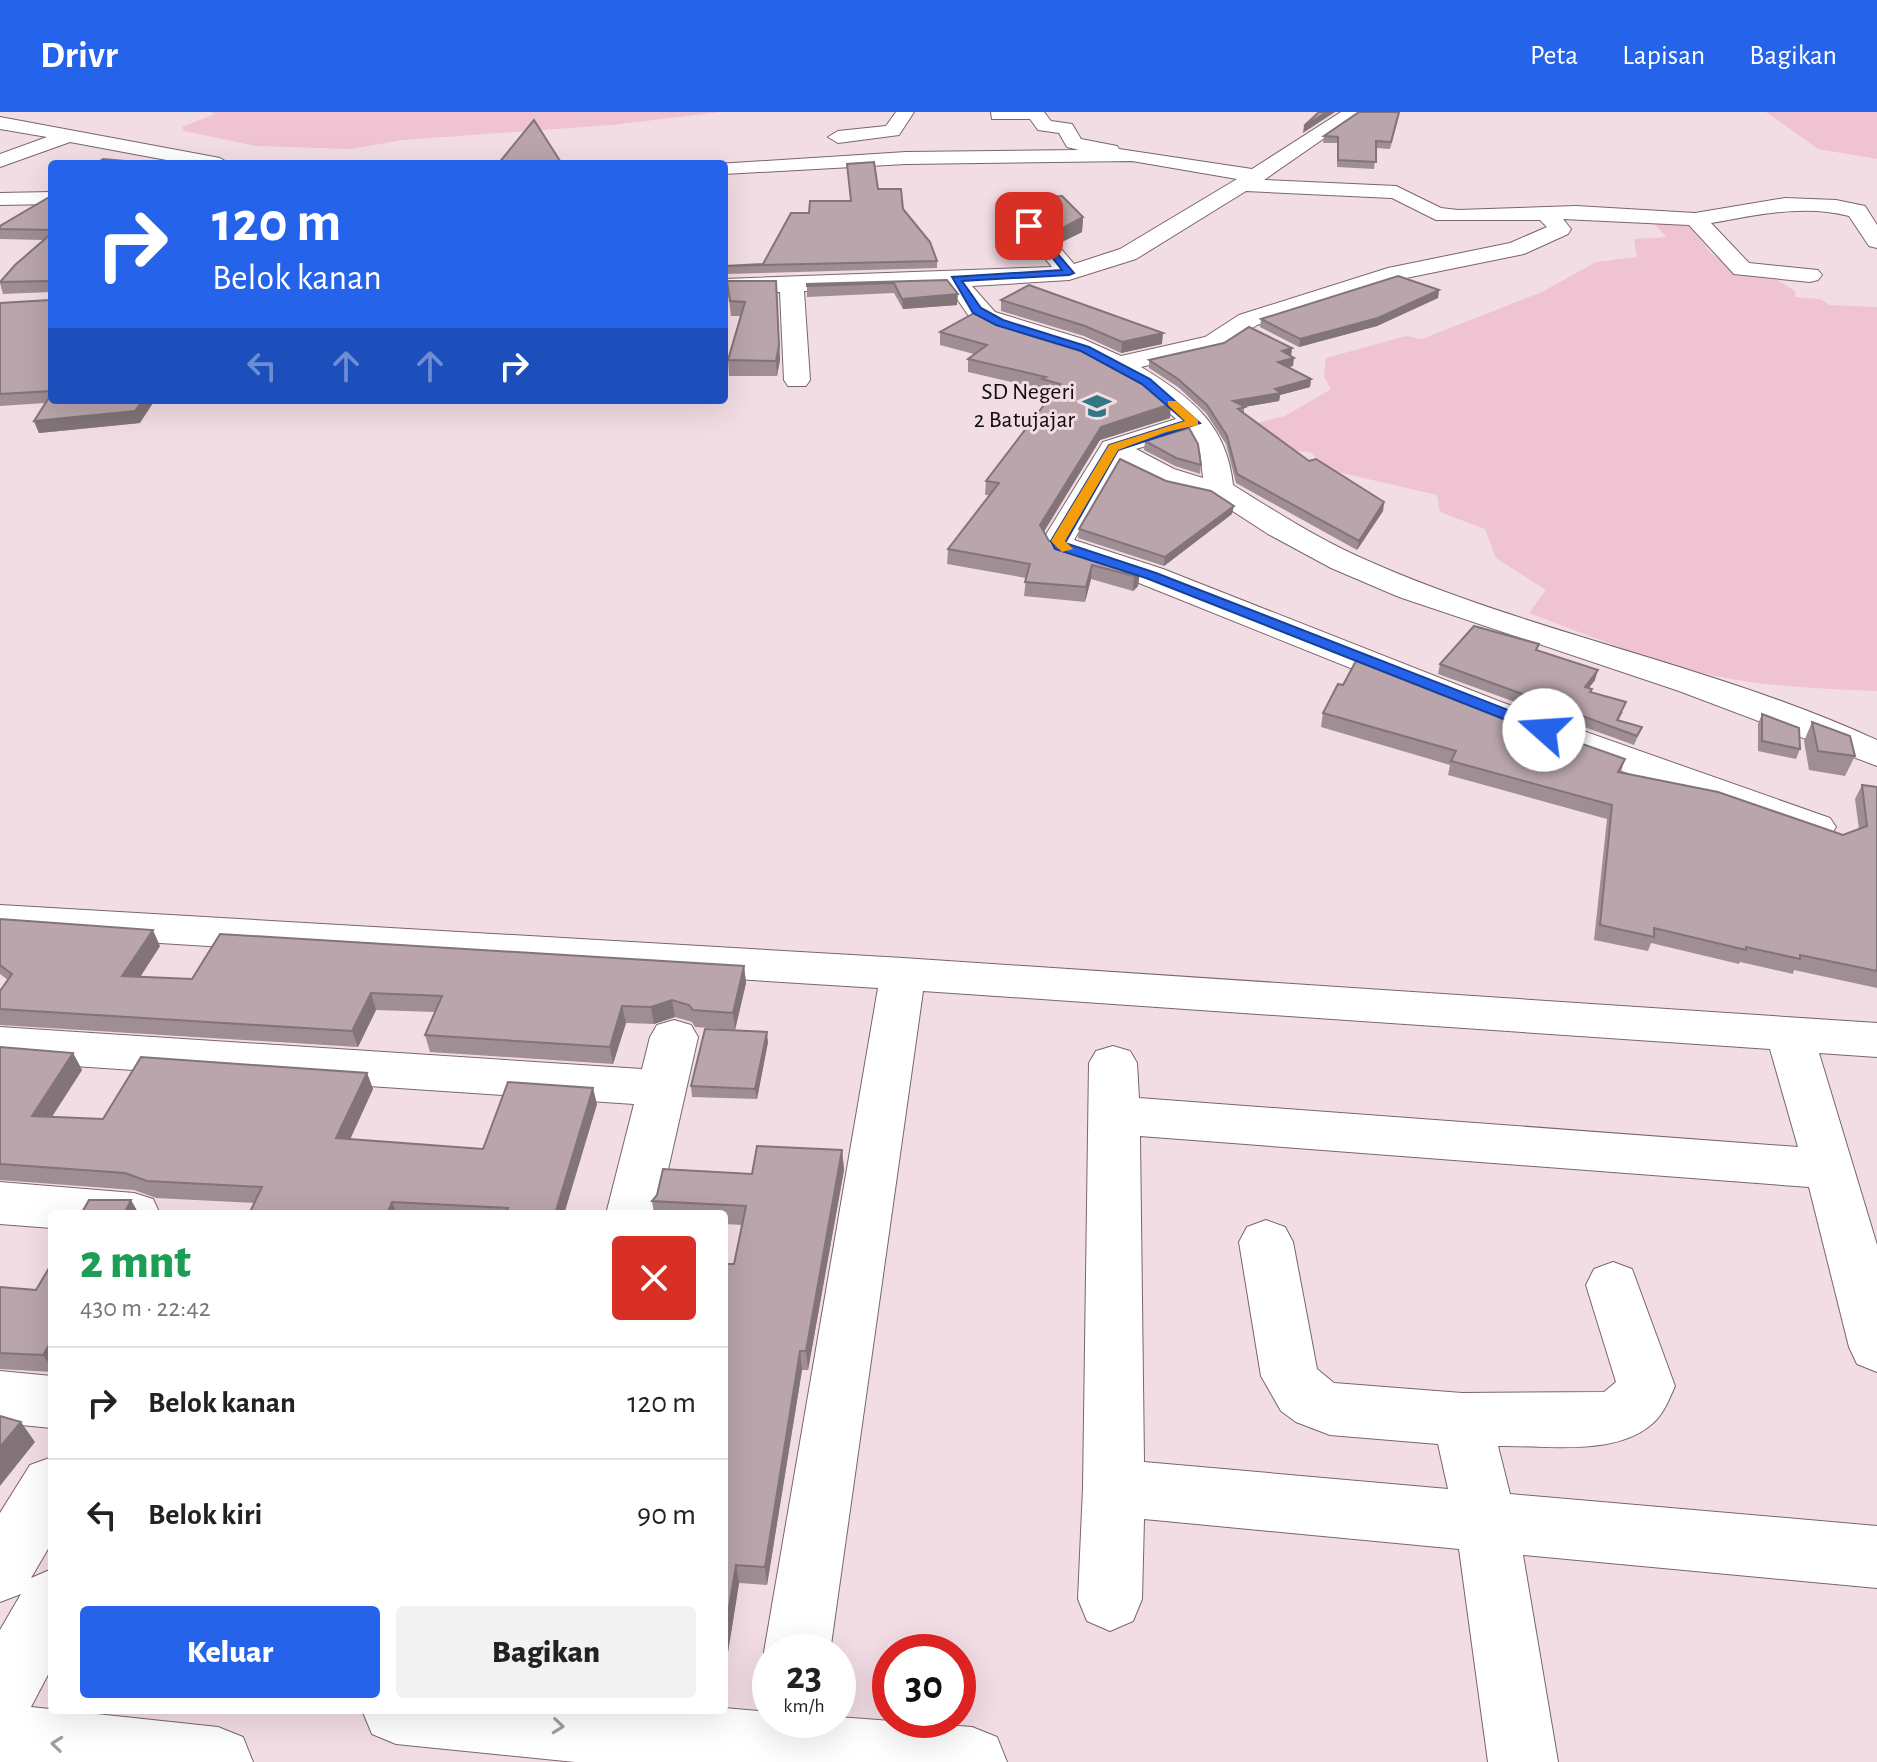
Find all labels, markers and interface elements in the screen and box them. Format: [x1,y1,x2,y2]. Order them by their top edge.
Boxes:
text: Drivr [40,37,118,75]
text: Peta [1530,42,1578,70]
text: Lapisan [1622,42,1705,70]
text: Bagikan [1749,42,1837,70]
icon: right [80,192,184,296]
pin [995,192,1063,260]
text: 120 m [212,195,341,251]
icon: arrive [1007,204,1051,248]
text: Belok kanan [212,260,382,296]
icon: left [240,344,284,388]
icon: ahead [324,344,368,388]
icon: ahead [408,344,452,388]
icon: right [492,344,536,388]
place label: SD Negeri 2 Batujajar [974,380,1075,432]
school or university icon: SD Negeri 2 Batujajar [1082,391,1112,421]
position arrow [1502,688,1586,772]
button: close [612,1236,696,1320]
text: 2 mnt [80,1239,191,1287]
text: 430 m · 22:42 [80,1295,211,1321]
icon: right [80,1381,124,1425]
text: Belok kanan [148,1388,296,1418]
text: 120 m [627,1388,696,1418]
icon: left [80,1493,124,1537]
text: Belok kiri [148,1500,262,1530]
text: 90 m [637,1500,696,1530]
button: Keluar [80,1606,380,1698]
button: Bagikan [396,1606,696,1698]
speed limit sign: 30 [872,1634,976,1738]
text: 23 [786,1656,822,1696]
text: km/h [783,1696,825,1716]
one-way arrow [552,1717,565,1734]
one-way arrow [50,1736,63,1753]

